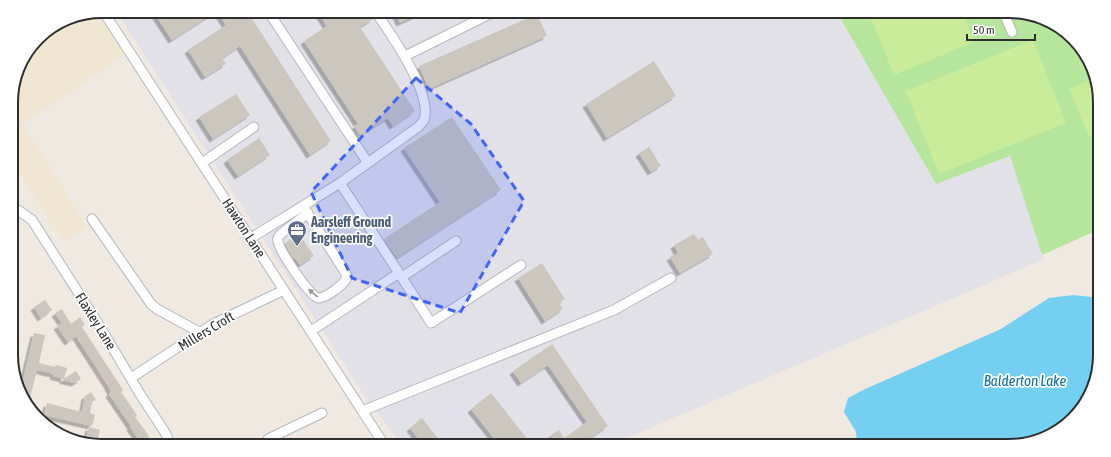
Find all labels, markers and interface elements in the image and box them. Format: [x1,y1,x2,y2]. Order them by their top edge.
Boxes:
scale bar [967,16,1035,42]
text: 50 m [973,23,995,37]
street label: Hawton Lane [219,195,269,261]
place label: Aarsleff Ground Engineering [310,214,392,246]
office icon: Aarsleff Ground Engineering [286,219,308,247]
one-way arrow [308,289,318,298]
street label: Flaxley Lane [72,290,120,352]
street label: Millers Croft [175,308,237,354]
water label: Balderton Lake [984,372,1066,389]

